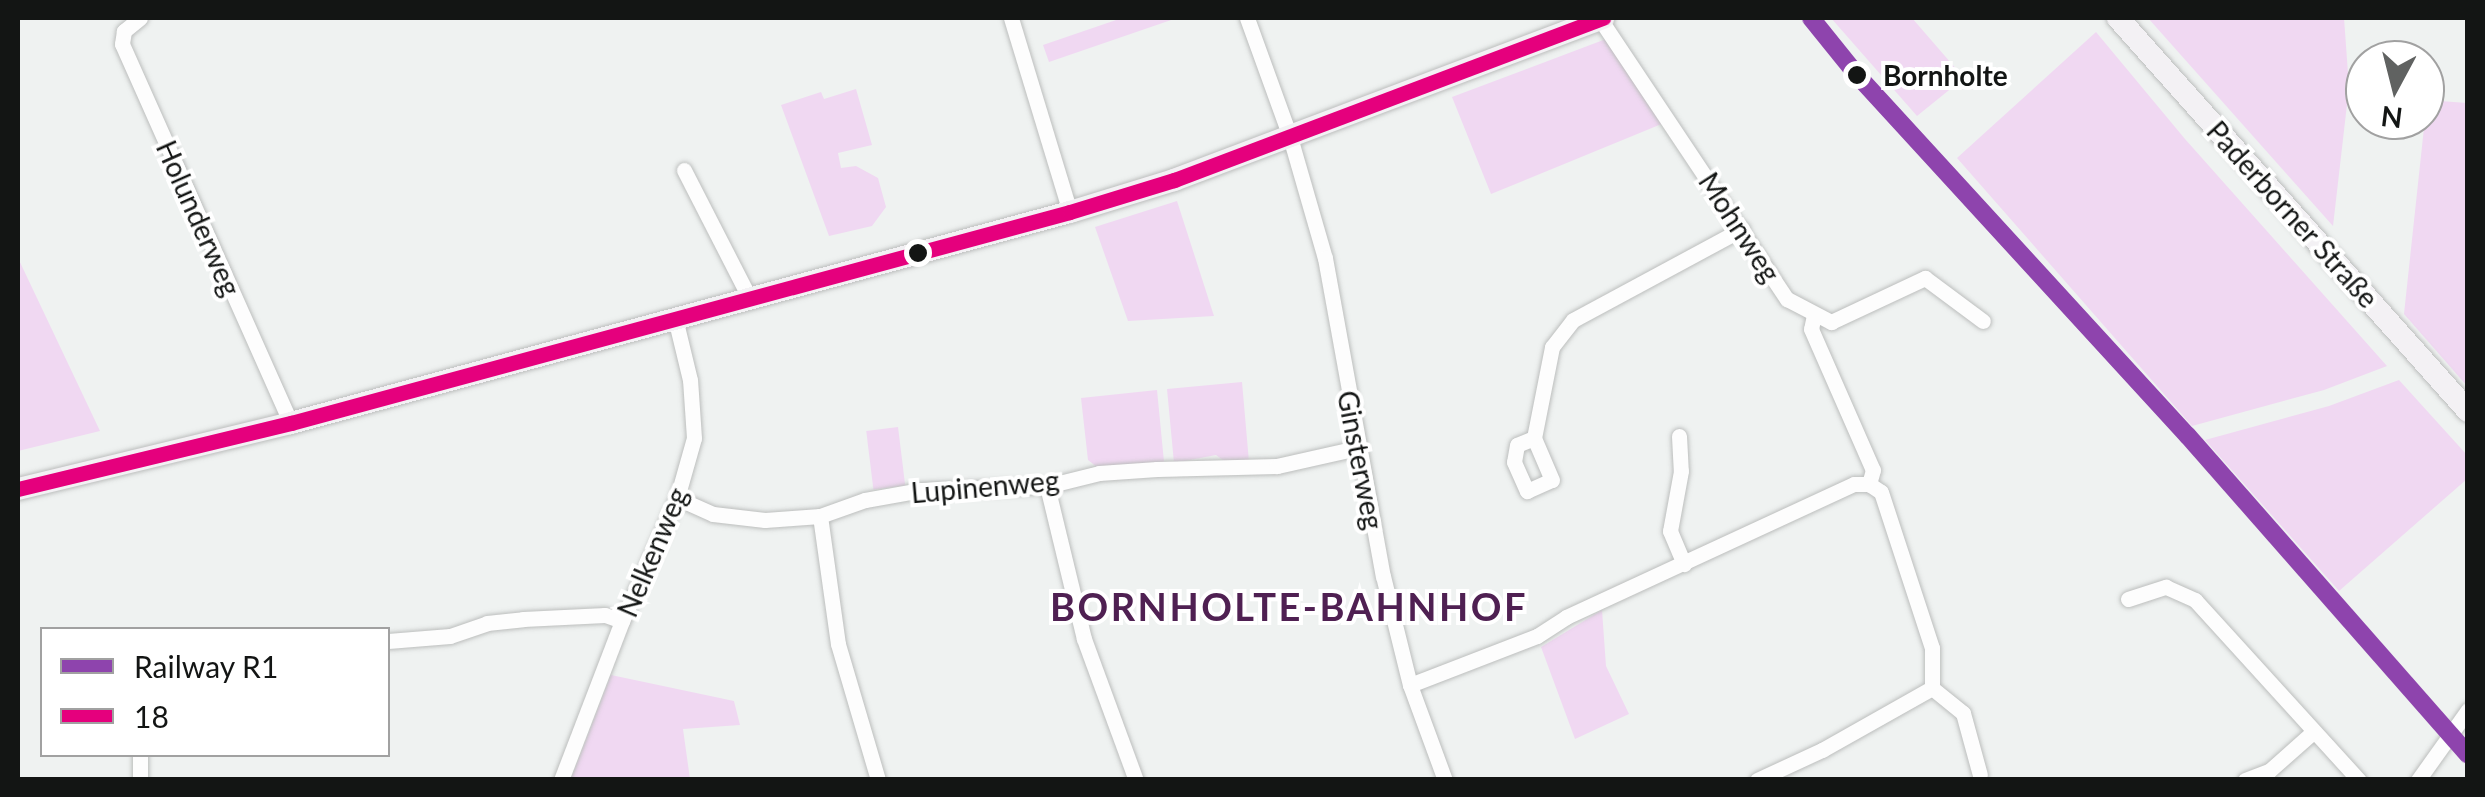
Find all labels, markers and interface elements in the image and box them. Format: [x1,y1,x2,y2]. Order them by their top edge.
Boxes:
north arrow [2345,40,2445,140]
marker: Bornholte [1840,58,1874,92]
place label: Bornholte [1883,58,2008,92]
text: N [2379,100,2404,136]
street label: Paderborner Straße [2200,114,2386,314]
street label: Holunderweg [150,135,248,301]
street label: Mohnweg [1692,166,1788,288]
unlabelled marker [908,243,928,263]
street label: Ginsterweg [1331,388,1391,532]
street label: Lupinenweg [909,463,1061,509]
street label: Nelkenweg [610,482,694,622]
district label: BORNHOLTE-BAHNHOF [1050,584,1528,630]
legend [40,627,390,757]
text: Railway R1 [134,648,278,684]
text: 18 [134,698,169,734]

